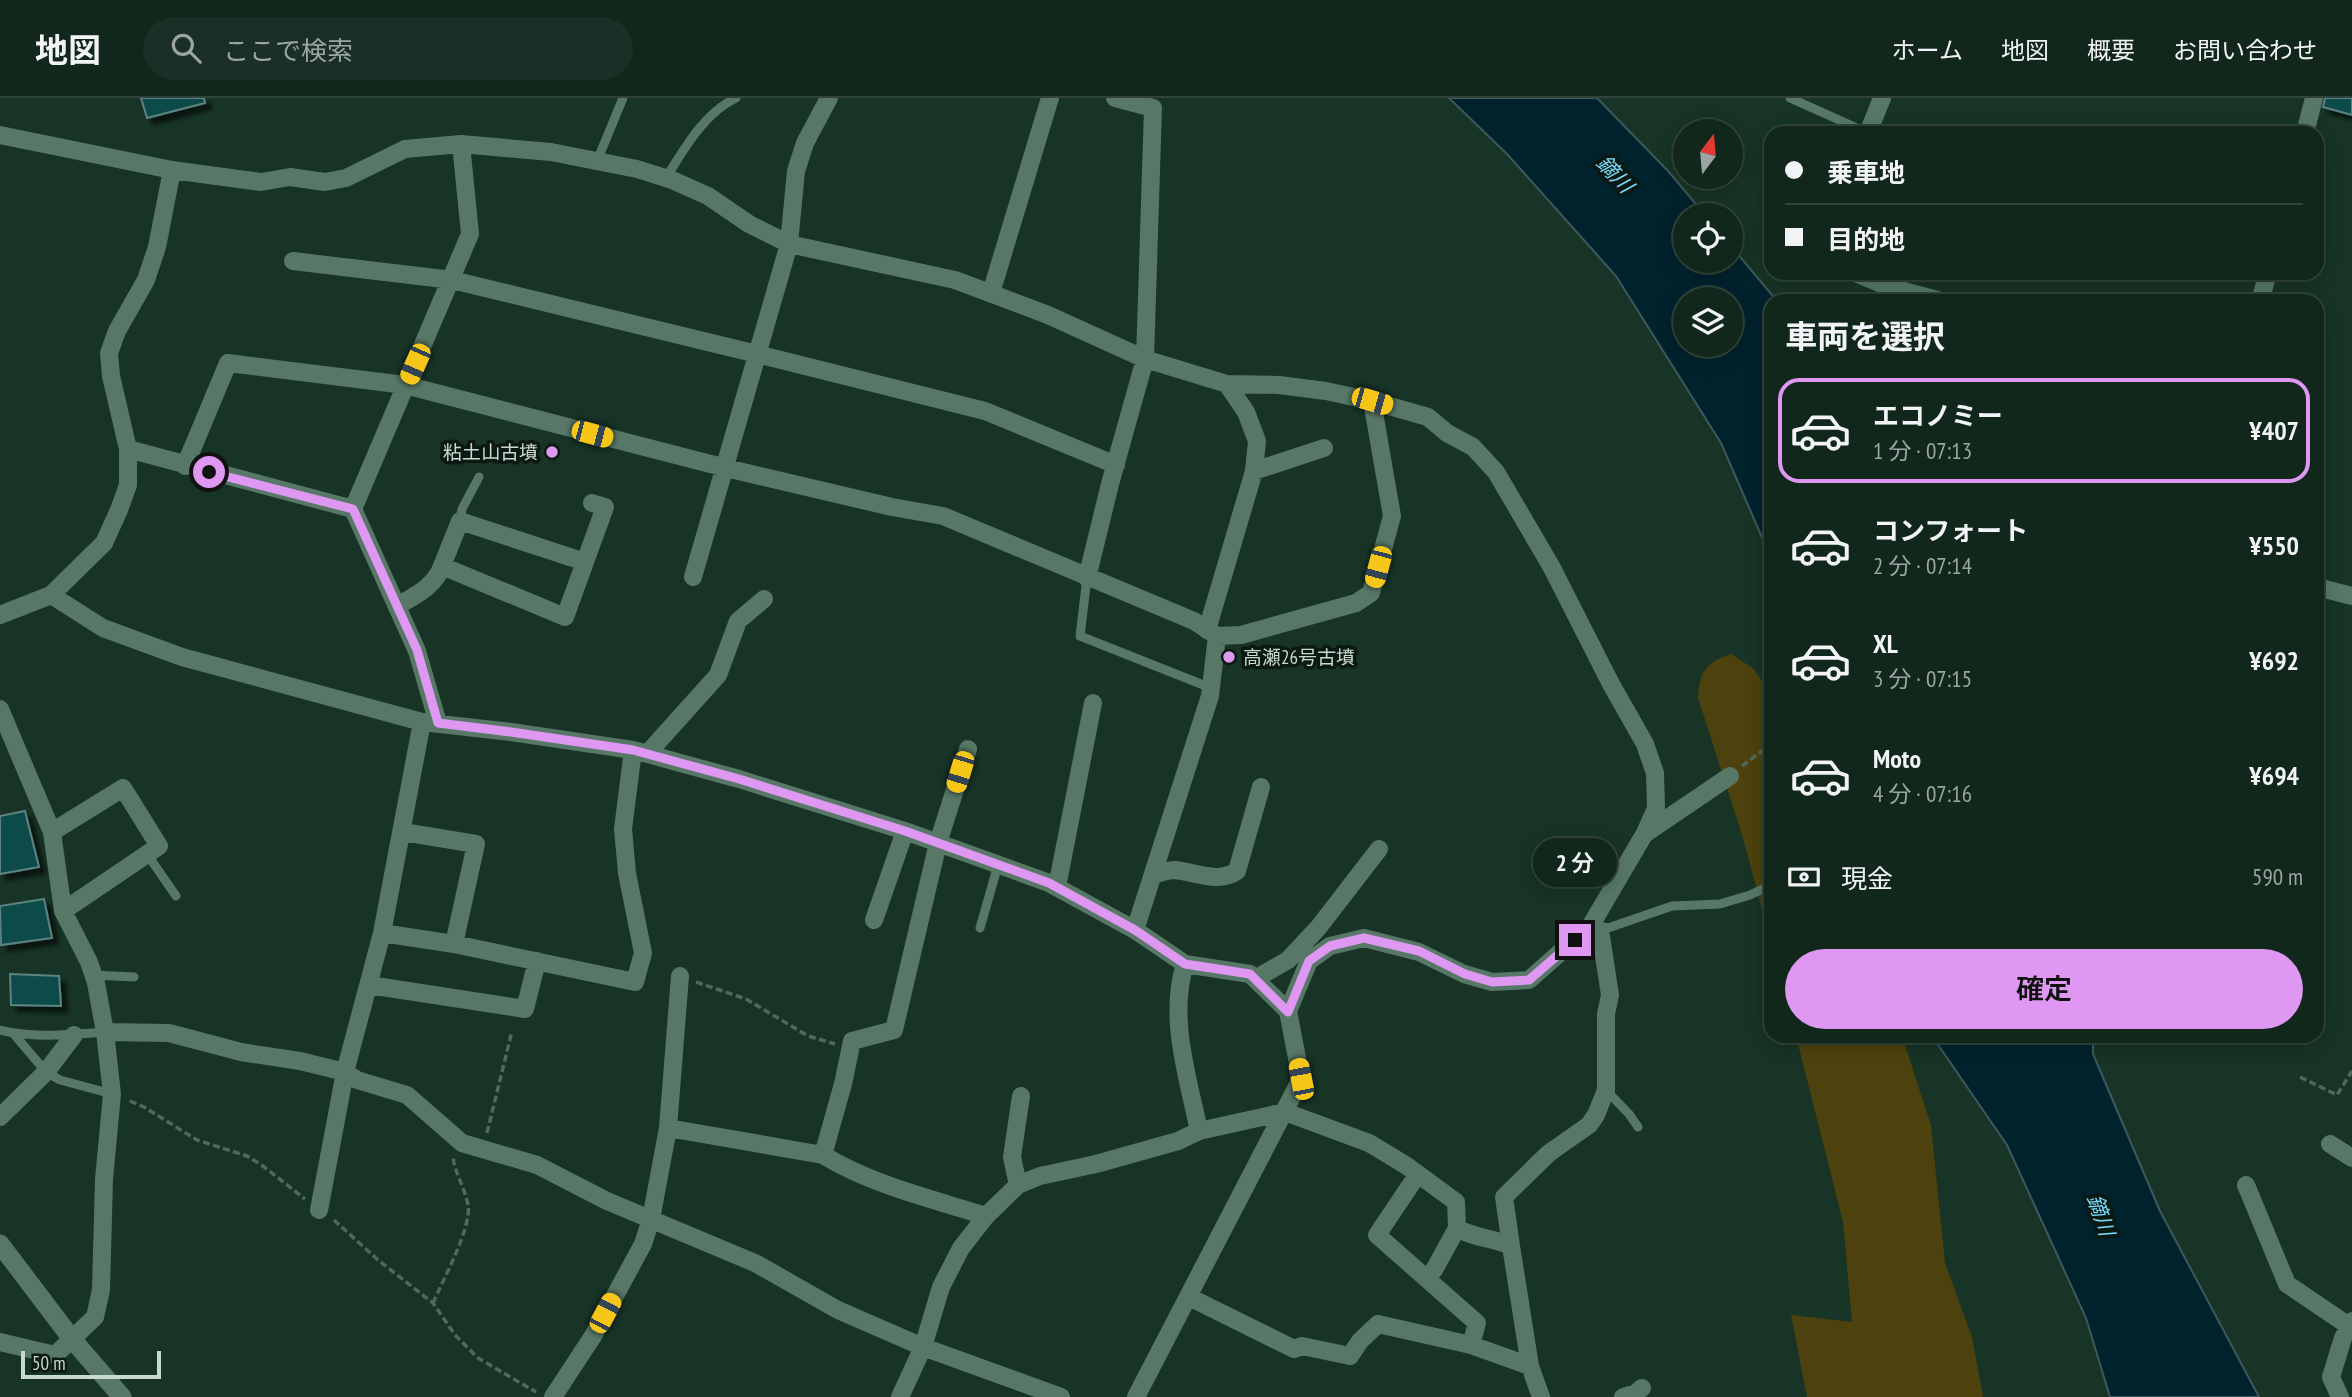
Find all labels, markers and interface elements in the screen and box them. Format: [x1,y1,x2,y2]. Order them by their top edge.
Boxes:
search box [143,17,633,80]
text: 地図 [35,28,101,71]
icon: search [167,29,205,67]
text: ここで検索 [223,34,353,67]
text: ホーム [1892,35,1963,66]
text: 地図 [2001,35,2049,66]
text: 概要 [2087,35,2135,66]
text: お問い合わせ [2173,35,2317,66]
north arrow [1673,119,1743,189]
map controls [1673,119,1743,357]
water label: 鏑川 [1591,149,1641,200]
text: 乗車地 [1827,156,1905,189]
button: locate [1673,203,1743,273]
text: 目的地 [1827,223,1905,256]
button: layers [1673,287,1743,357]
text: 車両を選択 [1785,315,1945,357]
car [397,341,434,387]
car [1349,385,1396,417]
icon: car [1789,399,1852,462]
text: エコノミー [1873,399,2003,432]
text: ¥407 [2249,414,2299,447]
car [569,418,616,450]
text: 1 分 · 07:13 [1873,436,1972,465]
place label: 粘土山古墳 [443,440,538,464]
marker: 粘土山古墳 [544,444,560,460]
route start [193,456,225,488]
icon: car [1789,514,1852,577]
text: コンフォート [1873,514,2028,547]
text: ¥550 [2249,529,2299,562]
car [1363,544,1394,590]
text: 2 分 · 07:14 [1873,551,1972,580]
text: XL [1873,627,1898,660]
icon: car [1789,629,1852,692]
text: ¥692 [2249,644,2299,677]
place label: 高瀬26号古墳 [1243,645,1355,669]
marker: 高瀬26号古墳 [1221,649,1237,665]
text: 3 分 · 07:15 [1873,664,1972,693]
text: Moto [1873,742,1921,775]
icon: car [1789,744,1852,807]
car [944,749,977,795]
text: ¥694 [2249,759,2299,792]
text: 4 分 · 07:16 [1873,779,1972,808]
callout: 2 分 [1533,838,1617,888]
text: 2 分 [1556,848,1594,877]
icon: cash [1785,858,1823,896]
text: 現金 [1841,862,1893,895]
text: 590 m [2252,862,2303,891]
route end [1559,924,1591,956]
button: 確定 [1785,949,2303,1029]
car [1287,1056,1316,1102]
water label: 鏑川 [2081,1191,2121,1241]
car [586,1290,625,1336]
scale bar [21,1348,161,1380]
text: 50 m [32,1351,66,1375]

